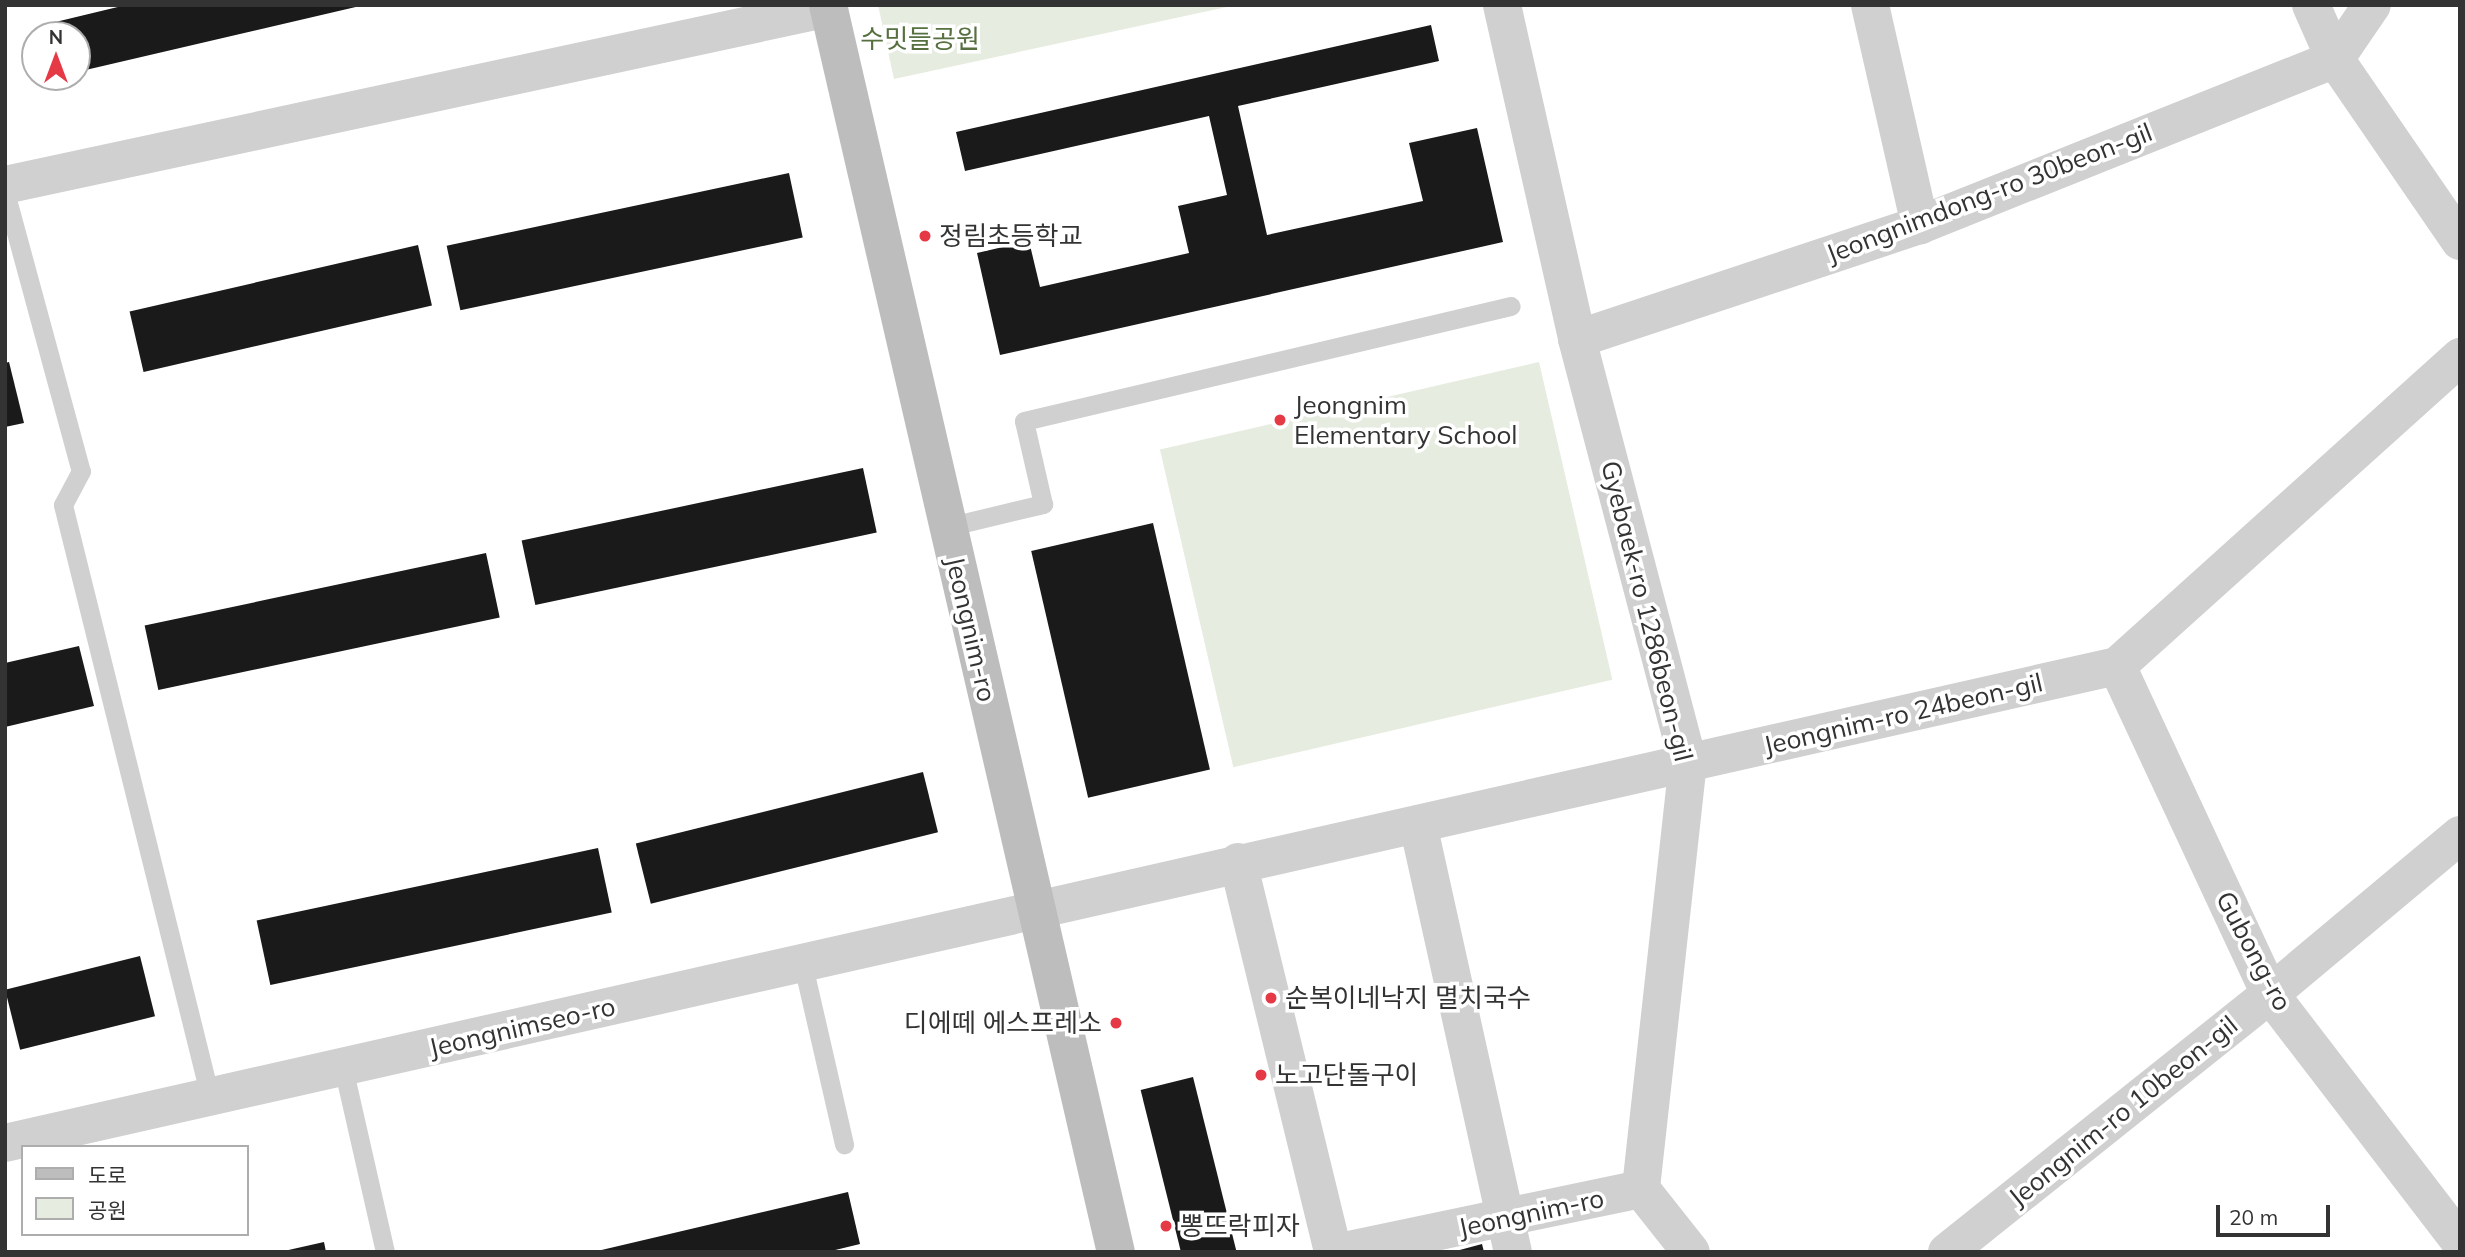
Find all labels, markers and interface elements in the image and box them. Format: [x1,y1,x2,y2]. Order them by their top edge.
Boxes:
north arrow [21,21,91,91]
park label: 수밋들공원 [860,23,980,55]
text: N [49,25,63,49]
street label: Jeongnimdong-ro 30beon-gil [1822,116,2156,270]
place label: 정림초등학교 [939,220,1083,252]
marker: 정림초등학교 [917,228,933,244]
place label: Jeongnim Elementary School [1294,389,1518,450]
marker: Jeongnim Elementary School [1272,412,1288,428]
street label: Gyebaek-ro 1286beon-gil [1595,458,1699,764]
street label: Jeongnim-ro [939,553,1003,705]
street label: Jeongnim-ro 24beon-gil [1760,667,2046,761]
street label: Gubong-ro [2210,886,2298,1016]
place label: 순복이네낙지 멸치국수 [1285,982,1531,1014]
street label: Jeongnimseo-ro [426,990,618,1064]
marker: 순복이네낙지 멸치국수 [1263,990,1279,1006]
place label: 디에떼 에스프레소 [904,1007,1102,1039]
street label: Jeongnim-ro 10beon-gil [2002,1009,2244,1213]
marker: 디에떼 에스프레소 [1108,1015,1124,1031]
place label: 노고단돌구이 [1275,1059,1419,1091]
marker: 노고단돌구이 [1253,1067,1269,1083]
legend [21,1145,248,1236]
text: 도로 [88,1162,127,1188]
street label: Jeongnim-ro [1455,1182,1607,1244]
scale bar [2220,1190,2334,1234]
text: 공원 [88,1197,127,1223]
text: 20 m [2229,1204,2278,1230]
place label: 뽕뜨락피자 [1180,1210,1300,1242]
marker: 뽕뜨락피자 [1158,1218,1174,1234]

